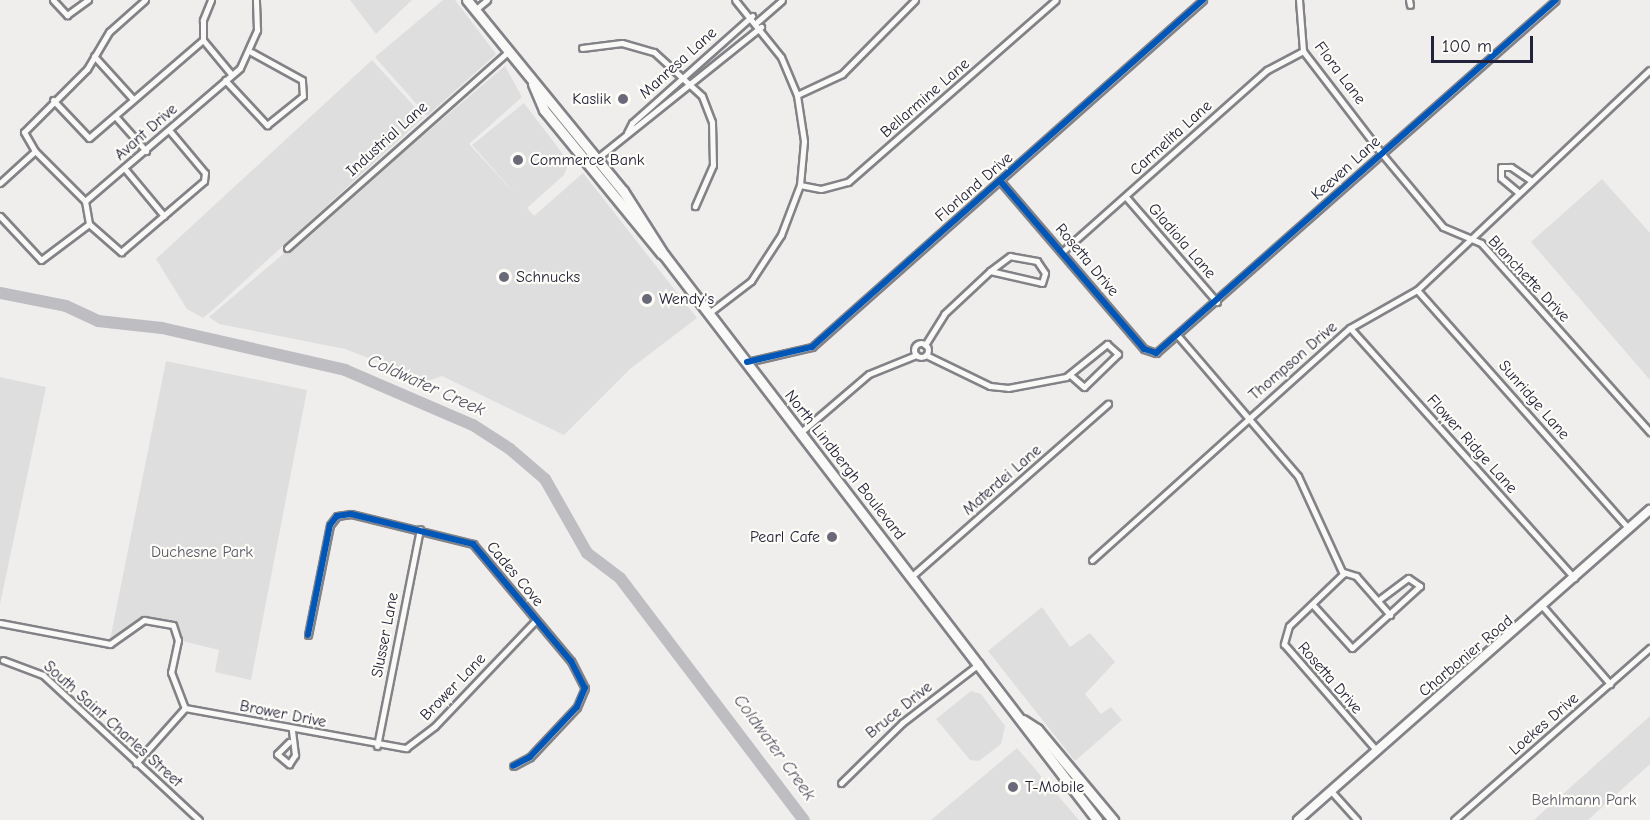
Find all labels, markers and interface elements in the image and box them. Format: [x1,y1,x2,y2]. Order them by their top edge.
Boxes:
street label: Manresa Lane [635,23,721,103]
scale bar [1434,24,1536,62]
text: 100 m [1442,36,1492,57]
street label: Flora Lane [1310,38,1370,108]
street label: Bellarmine Lane [877,54,973,142]
place label: Kaslik [572,89,611,109]
marker: Kaslik [616,92,630,106]
street label: Carmelita Lane [1126,96,1216,180]
street label: Industrial Lane [342,97,432,181]
street label: Avant Drive [111,99,181,165]
street label: Keeven Lane [1307,132,1385,204]
street label: Florland Drive [931,148,1017,226]
place label: Commerce Bank [530,150,644,170]
marker: Commerce Bank [511,153,525,167]
street label: Gladiola Lane [1144,199,1220,283]
street label: Rosetta Drive [1051,220,1123,300]
street label: Blanchette Drive [1484,232,1574,326]
place label: Schnucks [516,267,580,287]
marker: Schnucks [497,270,511,284]
place label: Wendy's [659,289,714,309]
marker: Wendy's [640,292,654,306]
street label: Thompson Drive [1245,317,1341,405]
water label: Coldwater Creek [364,351,488,421]
street label: Sunridge Lane [1494,356,1574,444]
street label: North Lindbergh Boulevard [781,386,909,544]
street label: Flower Ridge Lane [1423,391,1521,497]
street label: Materdei Lane [959,441,1045,519]
place label: Pearl Cafe [750,527,820,547]
marker: Pearl Cafe [825,530,839,544]
street label: Cades Cove [482,538,548,610]
park label: Duchesne Park [151,542,253,562]
street label: Slusser Lane [367,591,403,679]
street label: Charbonier Road [1415,611,1517,701]
street label: Rosetta Drive [1294,638,1366,718]
street label: Brower Lane [416,649,490,725]
street label: South Saint Charles Street [40,657,186,791]
street label: Bruce Drive [862,677,936,743]
street label: Loekes Drive [1505,689,1583,759]
water label: Coldwater Creek [728,691,820,805]
street label: Brower Drive [238,696,328,732]
place label: T-Mobile [1025,777,1084,797]
marker: T-Mobile [1006,780,1020,794]
park label: Behlmann Park [1531,790,1637,810]

